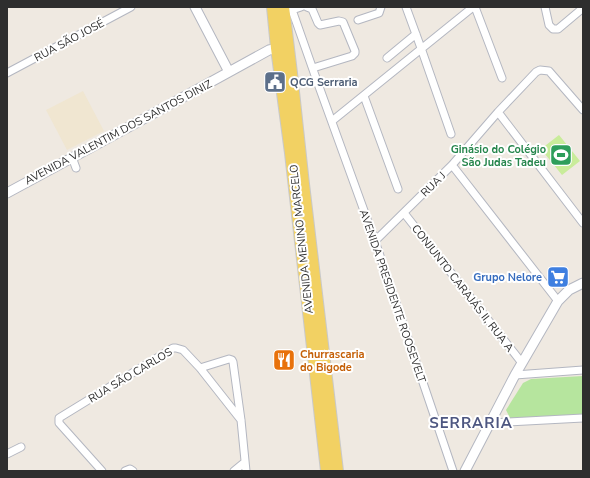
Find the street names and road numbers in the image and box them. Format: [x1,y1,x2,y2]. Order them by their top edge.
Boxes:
street label: RUA SÃO JOSÉ [31,15,107,65]
street label: AVENIDA VALENTIM DOS SANTOS DINIZ [22,76,215,188]
street label: AVENIDA MENINO MARCELO [286,164,317,314]
street label: RUA J [418,169,449,200]
street label: AVENIDA PRESIDENTE ROOSEVELT [356,207,429,385]
street label: CONJUNTO CARAJÁS II, RUA A [408,221,518,355]
street label: RUA SÃO CARLOS [85,344,175,406]

